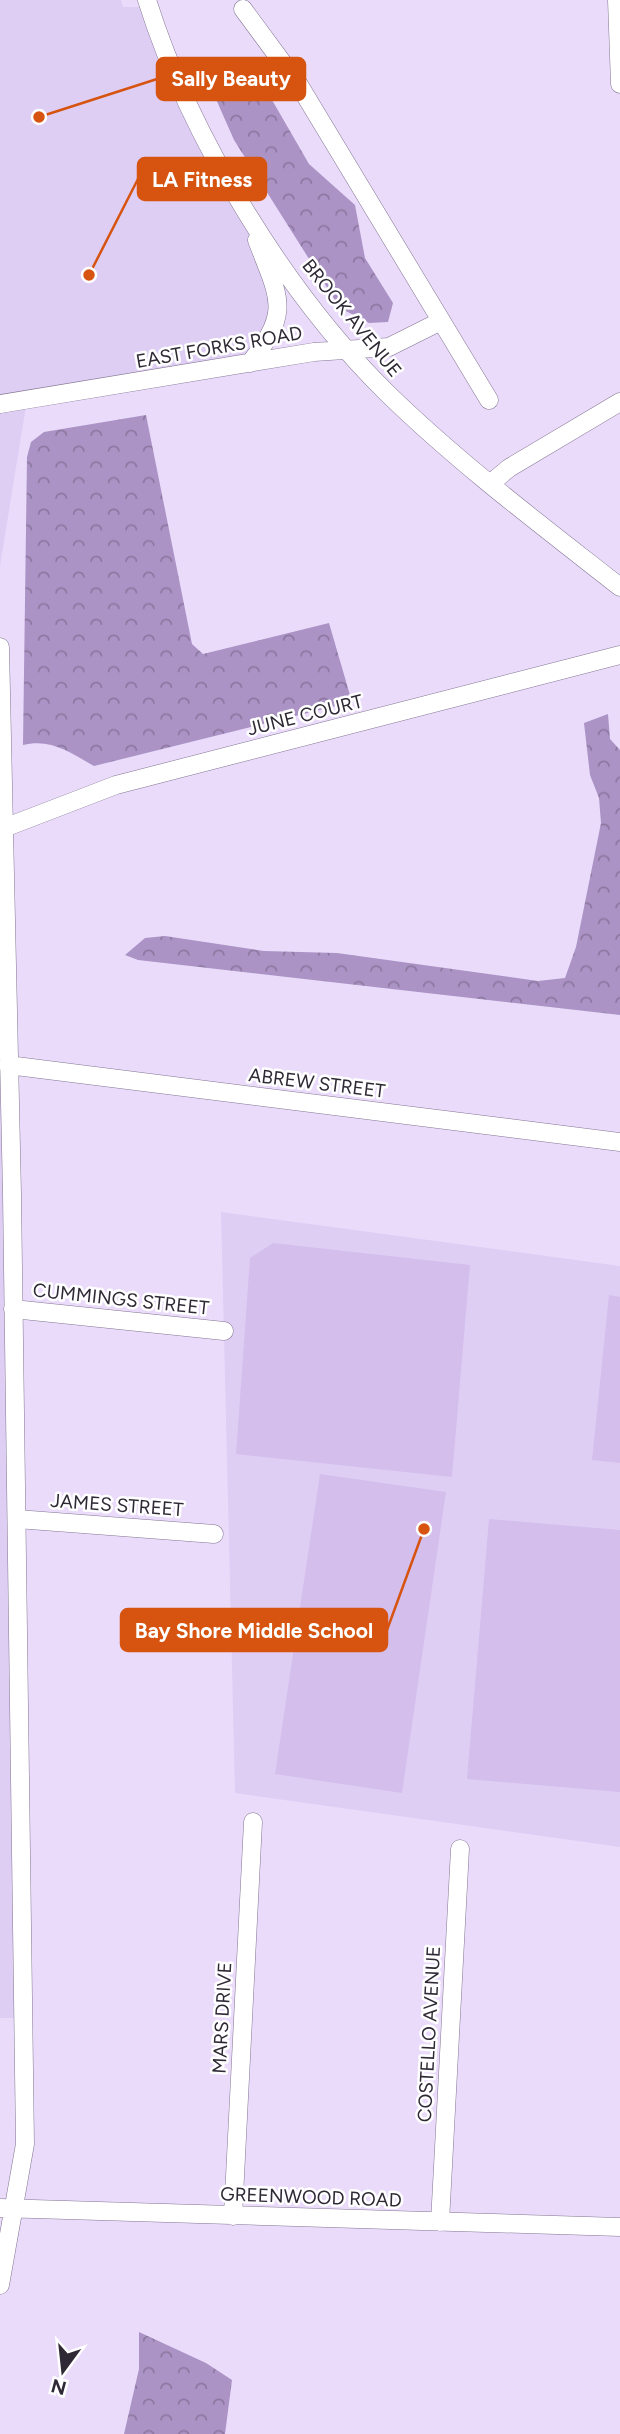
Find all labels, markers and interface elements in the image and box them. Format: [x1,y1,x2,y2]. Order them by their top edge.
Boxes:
callout: Sally Beauty [157,58,305,100]
text: Sally Beauty [171,66,292,91]
callout: LA Fitness [138,158,266,200]
text: LA Fitness [152,167,252,192]
street label: BROOK AVENUE [297,254,407,382]
street label: EAST FORKS ROAD [134,321,304,373]
street label: JUNE COURT [245,689,366,740]
street label: ABREW STREET [247,1063,387,1103]
street label: CUMMINGS STREET [32,1278,211,1320]
street label: JAMES STREET [50,1489,185,1521]
callout: Bay Shore Middle School [121,1609,387,1651]
text: Bay Shore Middle School [135,1618,373,1643]
street label: COSTELLO AVENUE [413,1945,445,2123]
street label: MARS DRIVE [208,1962,236,2074]
street label: GREENWOOD ROAD [220,2182,402,2212]
north arrow [28,2336,98,2406]
text: N [49,2374,69,2400]

